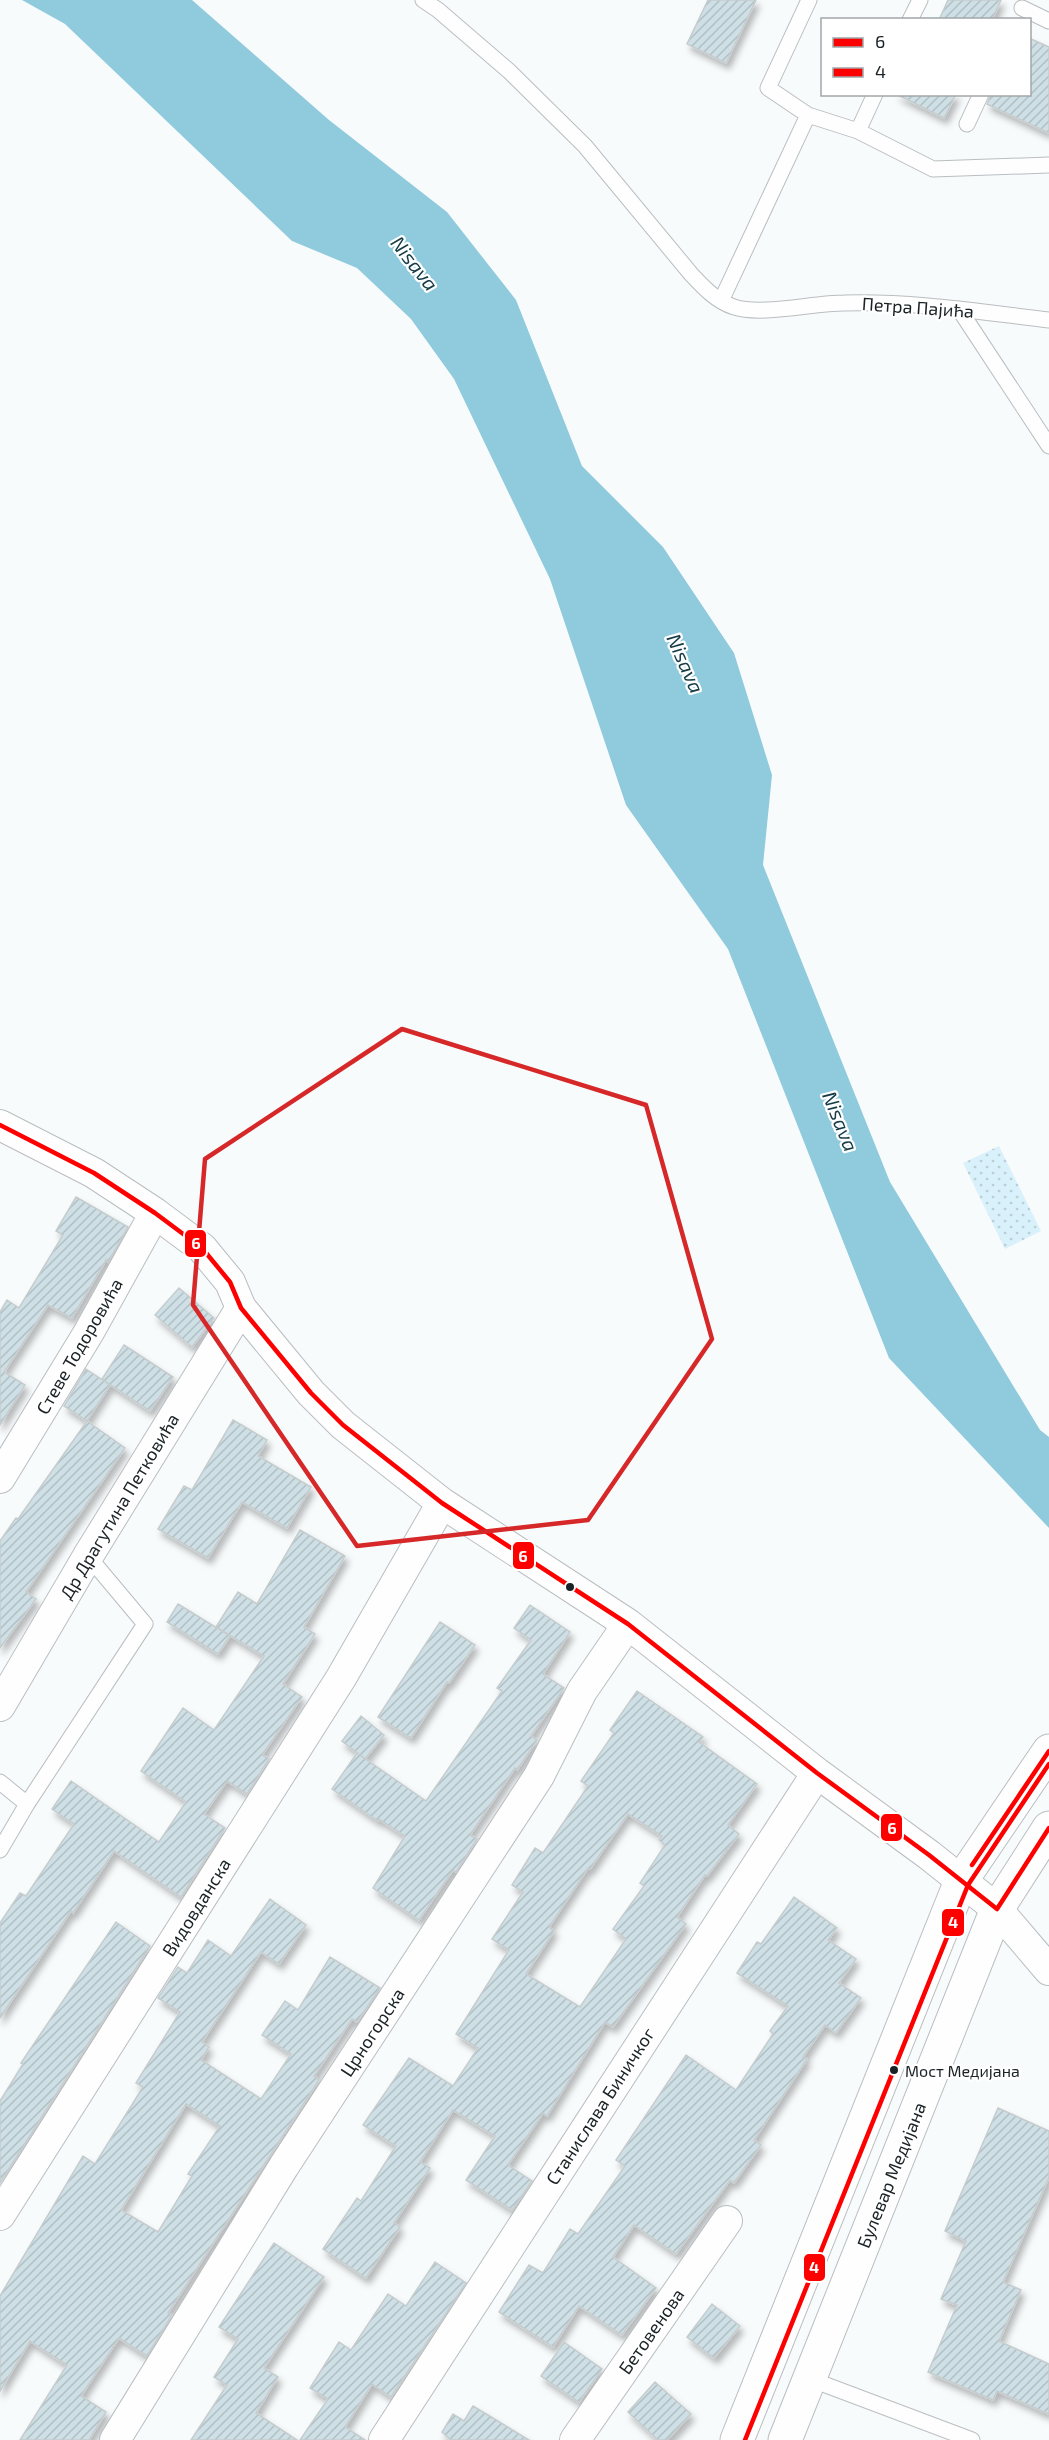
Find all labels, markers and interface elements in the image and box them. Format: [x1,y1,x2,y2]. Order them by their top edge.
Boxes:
legend [821,18,1031,96]
text: 6 [875,30,885,52]
text: 4 [875,60,886,82]
water label: Nisava [386,231,444,295]
street label: Петра Пајића [861,292,975,322]
water label: Nisava [662,630,710,696]
water label: Nisava [818,1087,864,1155]
line badge: 6 [184,1229,207,1258]
text: 6 [191,1233,201,1252]
street label: Стеве Тодоровића [31,1274,127,1418]
street label: Др Драгутина Петковића [55,1409,183,1603]
line badge: 6 [512,1541,535,1570]
text: 6 [518,1546,528,1565]
unlabelled marker [564,1581,576,1593]
line badge: 6 [880,1813,903,1842]
text: 6 [887,1818,897,1837]
street label: Видовданска [157,1854,235,1960]
line badge: 4 [941,1908,965,1937]
text: 4 [948,1912,958,1931]
street label: Црногорска [335,1984,409,2080]
street label: Станислава Биничког [541,2023,659,2189]
place label: Мост Медијана [905,2061,1020,2081]
marker: Мост Медијана [888,2064,900,2076]
street label: Булевар Медијана [852,2099,930,2251]
line badge: 4 [803,2253,826,2282]
text: 4 [809,2257,819,2276]
street label: Бетовенова [613,2284,689,2378]

